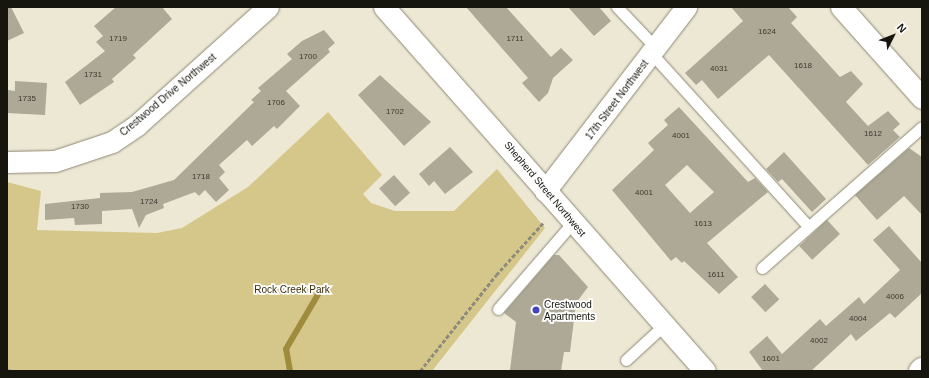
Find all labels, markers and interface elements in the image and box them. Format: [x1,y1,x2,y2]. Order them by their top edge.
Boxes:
north arrow [873,16,913,56]
text: N [895,21,909,35]
house number: 1624 [758,27,776,37]
house number: 1719 [109,34,127,44]
house number: 1711 [506,34,524,44]
street label: Crestwood Drive Northwest [118,51,218,139]
house number: 1700 [299,52,317,62]
street label: 17th Street Northwest [583,58,651,142]
house number: 1618 [794,61,812,71]
house number: 4031 [710,64,728,74]
house number: 1731 [84,70,102,80]
house number: 1735 [18,94,36,104]
house number: 1706 [267,98,285,108]
house number: 1702 [386,107,404,117]
house number: 1612 [864,129,882,139]
house number: 4001 [672,131,690,141]
street label: Shepherd Street Northwest [502,139,588,239]
house number: 1718 [192,172,210,182]
house number: 4001 [635,188,653,198]
house number: 1724 [140,197,158,207]
house number: 1730 [71,202,89,212]
house number: 1613 [694,219,712,229]
house number: 1611 [707,270,725,280]
park label: Rock Creek Park [254,284,330,296]
house number: 4006 [886,292,904,302]
place label: Crestwood Apartments [544,298,595,322]
marker: Crestwood Apartments [531,305,541,315]
house number: 4004 [849,314,867,324]
house number: 4002 [810,336,828,346]
house number: 1601 [762,354,780,364]

